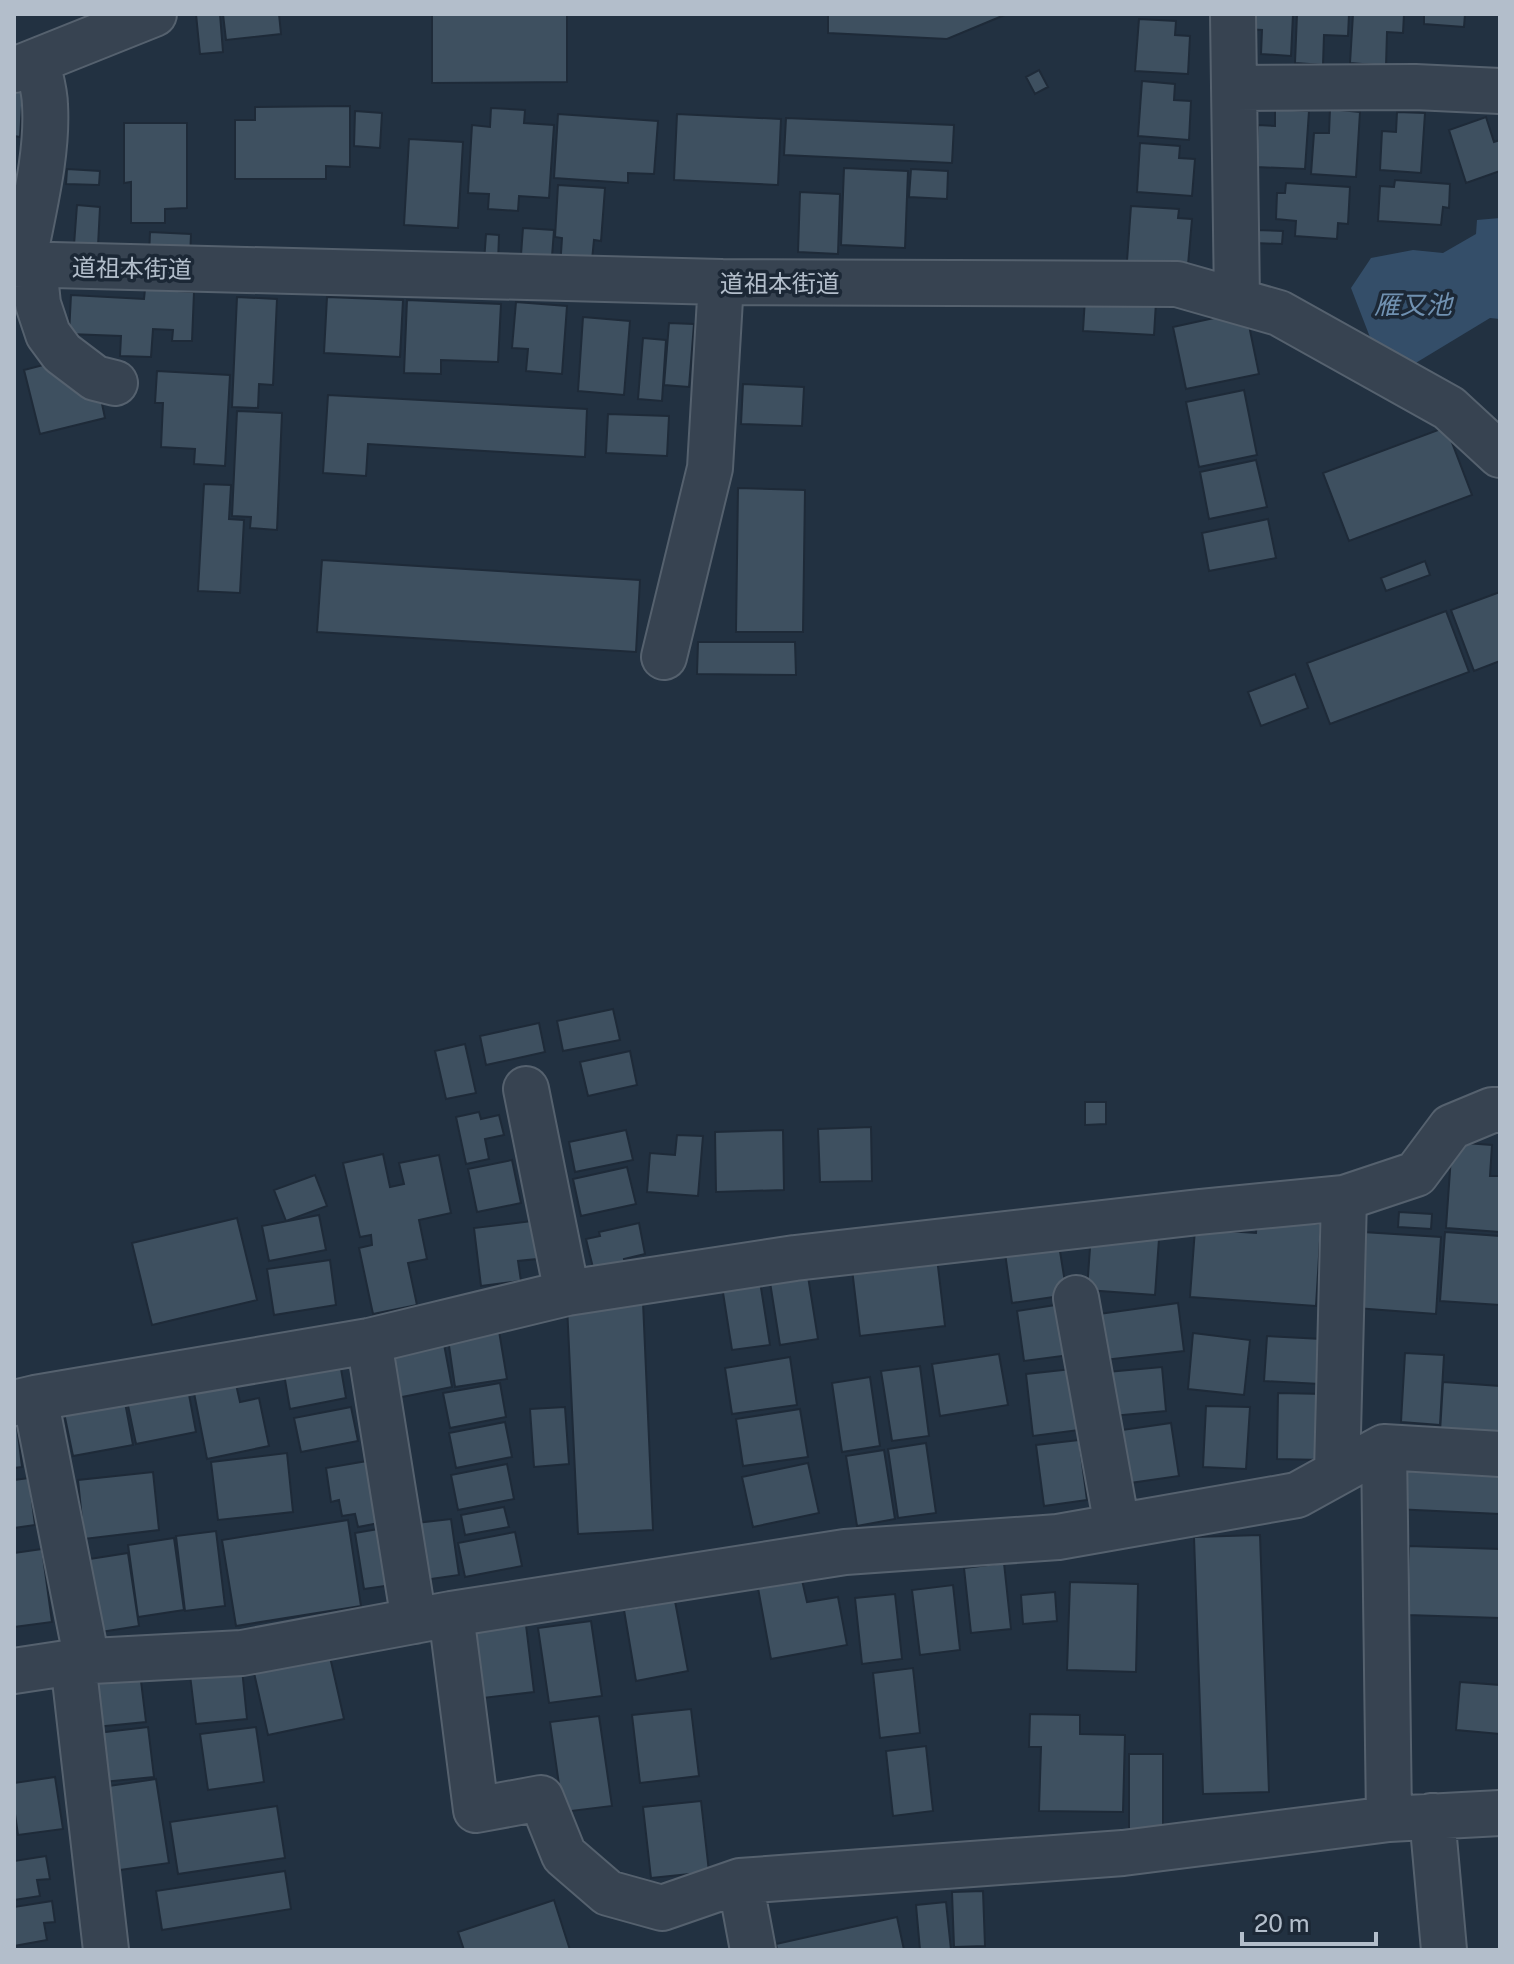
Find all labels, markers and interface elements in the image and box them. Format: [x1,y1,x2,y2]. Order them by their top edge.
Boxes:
street label: 道祖本街道 [72,253,192,283]
street label: 道祖本街道 [720,269,840,297]
water label: 雁又池 [1374,289,1455,320]
scale bar [1242,1896,1376,1946]
text: 20 m [1254,1909,1310,1937]

